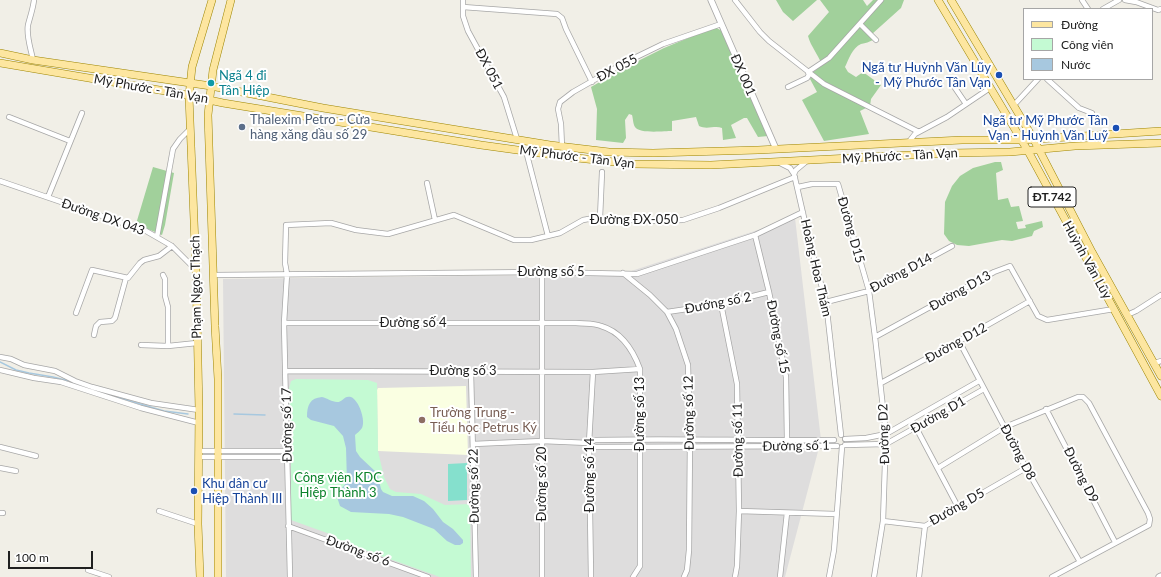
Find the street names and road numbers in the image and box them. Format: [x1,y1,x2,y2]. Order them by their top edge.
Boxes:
street label: ĐX 051 [472,46,506,92]
street label: ĐX 055 [594,51,640,85]
street label: ĐX 001 [727,52,759,98]
street label: Mỹ Phước - Tân Vạn [93,71,209,107]
street label: Mỹ Phước - Tân Vạn [519,142,635,172]
street label: Mỹ Phước - Tân Vạn [842,145,958,167]
road number: ĐT.742 [1028,187,1076,207]
street label: Đường DX 043 [59,195,147,239]
street label: Đường D15 [834,195,868,265]
street label: Đường ĐX-050 [590,212,678,228]
street label: Hoàng Hoa Thám [797,218,835,318]
street label: Huỳnh Văn Lũy [1059,218,1115,302]
street label: Phạm Ngọc Thạch [187,235,205,339]
street label: Đường D14 [867,250,935,296]
street label: Đường số 5 [517,264,585,280]
street label: Đường D13 [926,268,994,314]
street label: Đướng số 2 [684,289,752,317]
street label: Đường số 15 [763,299,793,375]
street label: Đường số 4 [379,315,447,331]
street label: Đường D12 [922,320,990,366]
street label: Đường số 3 [429,363,497,379]
street label: Đường số 12 [681,375,697,451]
street label: Đường số 13 [632,377,648,451]
street label: Đường số 17 [279,387,295,463]
street label: Đường D1 [908,393,968,437]
street label: Đường số 11 [730,402,746,478]
street label: Đường D2 [875,403,893,465]
street label: Đường D8 [997,422,1039,482]
street label: Đường số 14 [582,438,598,512]
street label: Đường số 1 [762,438,830,454]
street label: Đường D9 [1060,444,1102,506]
street label: Đường số 20 [534,447,550,521]
street label: Đường số 22 [466,448,482,524]
street label: Đường D5 [927,485,987,529]
street label: Đường số 6 [324,532,392,570]

